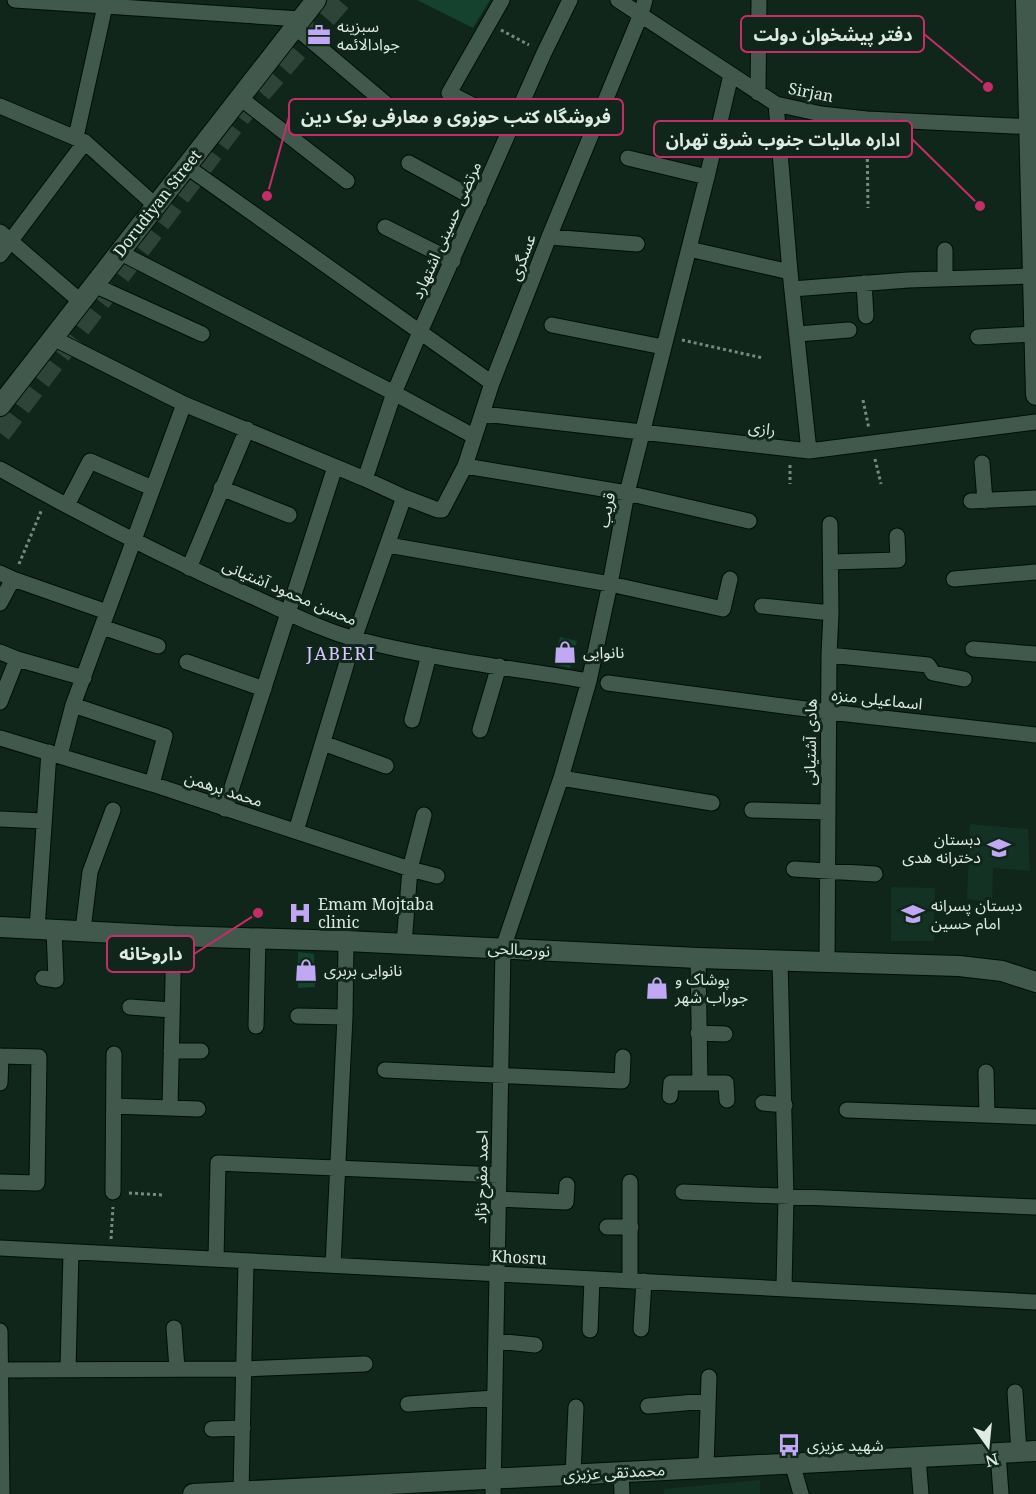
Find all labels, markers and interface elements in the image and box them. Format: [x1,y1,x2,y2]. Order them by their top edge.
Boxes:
place label: سبزینه جوادالائمه [337,15,400,55]
callout: دفتر پیشخوان دولت [741,16,924,52]
office icon: سبزینه جوادالائمه [306,22,332,48]
text: دفتر پیشخوان دولت [753,22,913,47]
street label: Sirjan [787,77,835,107]
callout: فروشگاه کتب حوزوی و معارفی بوک دین [289,99,623,135]
text: فروشگاه کتب حوزوی و معارفی بوک دین [301,104,611,128]
callout: اداره مالیات جنوب شرق تهران [654,121,912,157]
text: اداره مالیات جنوب شرق تهران [666,127,900,151]
street label: Dorudiyan Street [108,144,206,261]
street label: مرتضی حسینی اشتهارد [406,158,486,302]
street label: عسگری [503,231,541,283]
street label: رازی [747,415,777,441]
street label: قریب [592,491,620,529]
street label: محسن محمود آشتیانی [219,554,361,630]
shop icon: نانوایی [552,639,578,665]
district label: JABERI [305,641,376,665]
place label: نانوایی [583,641,624,663]
street label: اسماعیلی منزه [831,683,923,715]
street label: هادی آشتیانی [798,698,822,786]
street label: محمد برهمن [182,766,266,812]
place label: دبستان دخترانه هدی [902,828,981,868]
school or university icon: دبستان دخترانه هدی [986,835,1012,861]
place label: Emam Mojtaba clinic [318,893,434,933]
place label: دبستان پسرانه امام حسین [931,894,1023,936]
hospital icon: Emam Mojtaba clinic [287,900,313,926]
school or university icon: دبستان پسرانه امام حسین [900,901,926,927]
callout: داروخانه [107,936,194,972]
street label: نورصالحی [487,936,551,962]
text: داروخانه [119,941,183,965]
shop icon: نانوایی بربری [293,957,319,983]
place label: نانوایی بربری [324,959,402,981]
place label: پوشاک و جوراب شهر [674,968,748,1008]
shop icon: پوشاک و جوراب شهر [644,975,670,1001]
street label: احمد مفرح نژاد [469,1130,495,1224]
street label: Khosru [491,1245,547,1269]
north arrow [958,1416,1018,1476]
bus stop icon: شهید عزیزی [776,1432,802,1458]
place label: شهید عزیزی [807,1434,883,1456]
text: N [983,1448,1001,1473]
street label: محمدتقی عزیزی [562,1458,666,1486]

